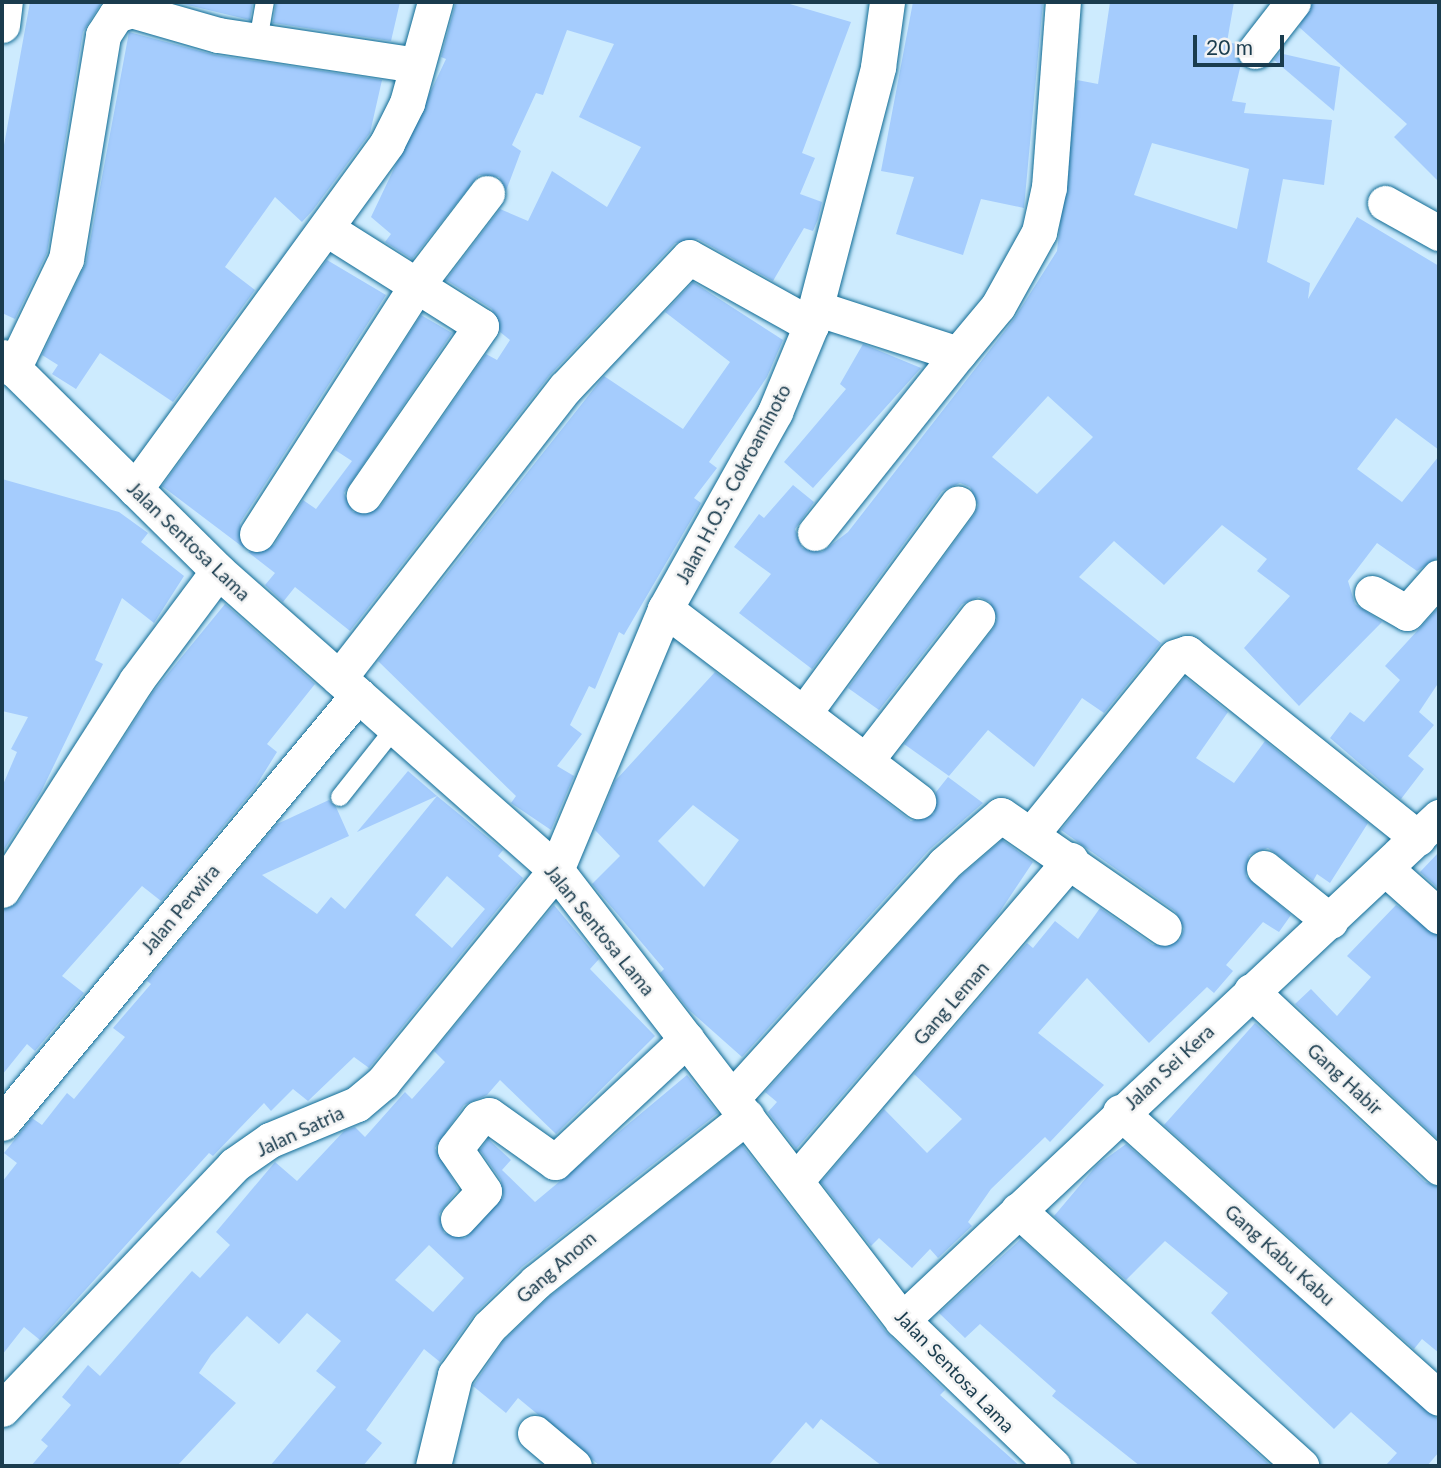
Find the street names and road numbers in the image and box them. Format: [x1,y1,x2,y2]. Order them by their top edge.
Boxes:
street label: Jalan H.O.S. Cokroaminoto [671,380,795,588]
street label: Jalan Sentosa Lama [123,477,255,605]
street label: Jalan Perwira [136,860,224,958]
street label: Jalan Sentosa Lama [540,860,660,1000]
street label: Gang Leman [908,957,994,1049]
street label: Jalan Sei Kera [1119,1020,1219,1114]
street label: Gang Habir [1303,1038,1387,1120]
street label: Jalan Satria [253,1101,347,1161]
street label: Gang Kabu Kabu [1220,1200,1340,1310]
street label: Gang Anom [511,1226,601,1308]
street label: Jalan Sentosa Lama [891,1305,1019,1437]

